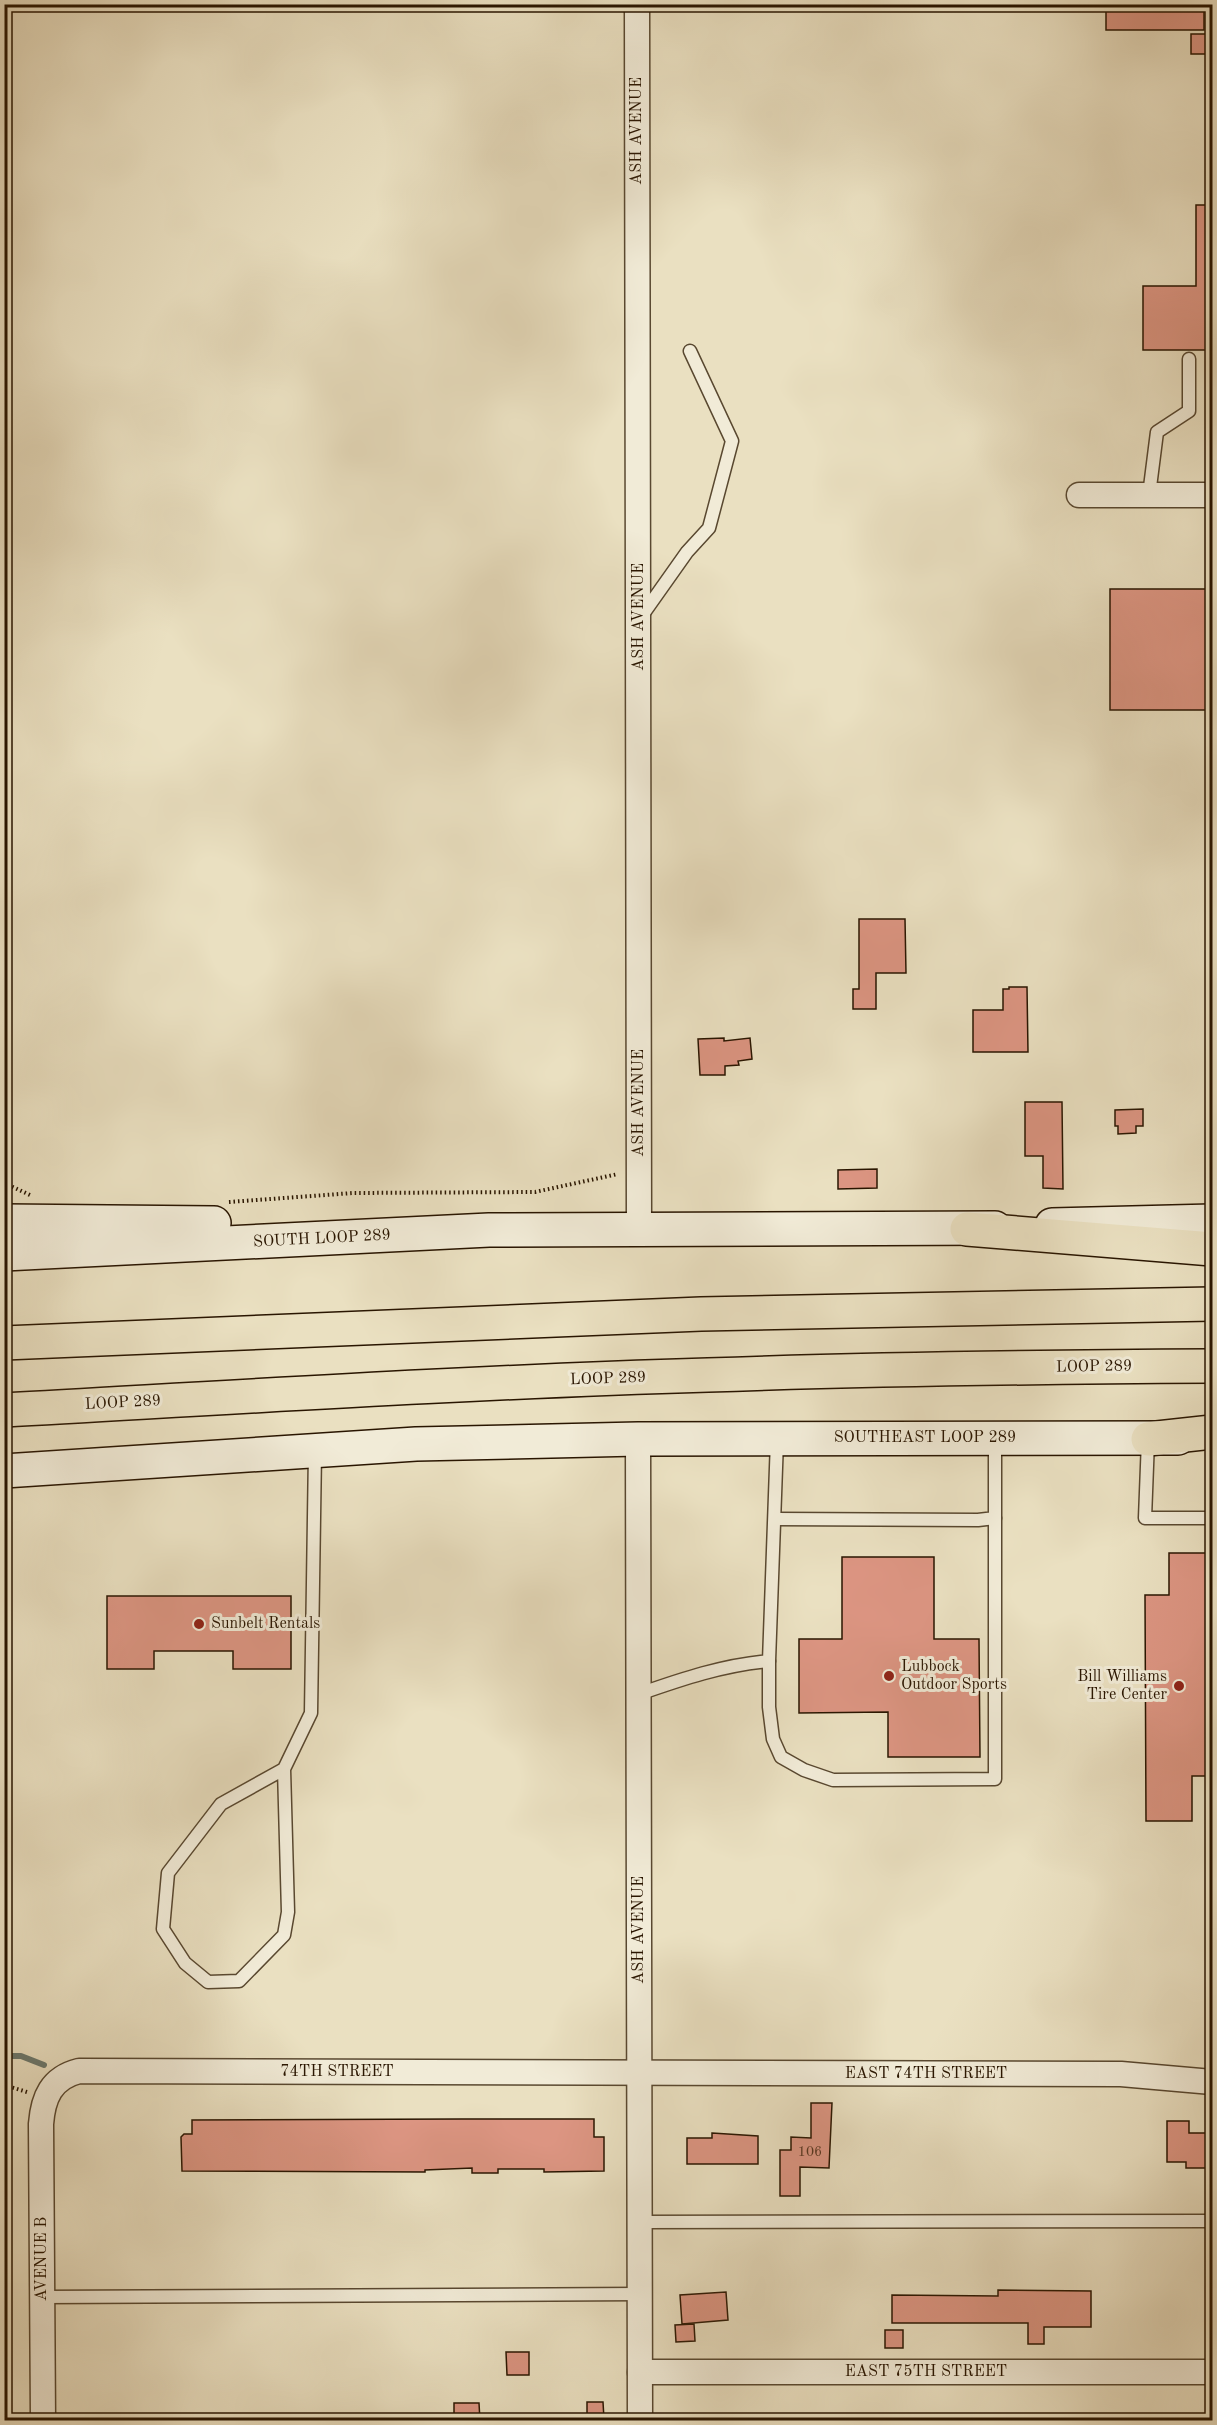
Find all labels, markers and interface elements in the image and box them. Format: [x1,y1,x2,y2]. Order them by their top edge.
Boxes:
street label: ASH AVENUE [629,77,645,185]
street label: ASH AVENUE [631,563,647,671]
street label: ASH AVENUE [631,1049,647,1157]
street label: SOUTH LOOP 289 [253,1227,391,1251]
street label: LOOP 289 [1056,1358,1132,1376]
street label: LOOP 289 [570,1370,646,1388]
street label: LOOP 289 [84,1393,162,1413]
street label: SOUTHEAST LOOP 289 [834,1430,1016,1446]
place label: Sunbelt Rentals [211,1616,320,1632]
marker: Sunbelt Rentals [192,1617,206,1631]
place label: Lubbock Outdoor Sports [901,1659,1007,1693]
marker: Lubbock Outdoor Sports [882,1669,896,1683]
place label: Bill Williams Tire Center [1077,1669,1167,1703]
marker: Bill Williams Tire Center [1172,1679,1186,1693]
street label: ASH AVENUE [631,1876,647,1984]
street label: 74TH STREET [280,2064,394,2080]
street label: EAST 74TH STREET [845,2066,1007,2082]
house number: 106 [798,2145,822,2159]
street label: AVENUE B [34,2217,50,2301]
street label: EAST 75TH STREET [845,2364,1007,2380]

